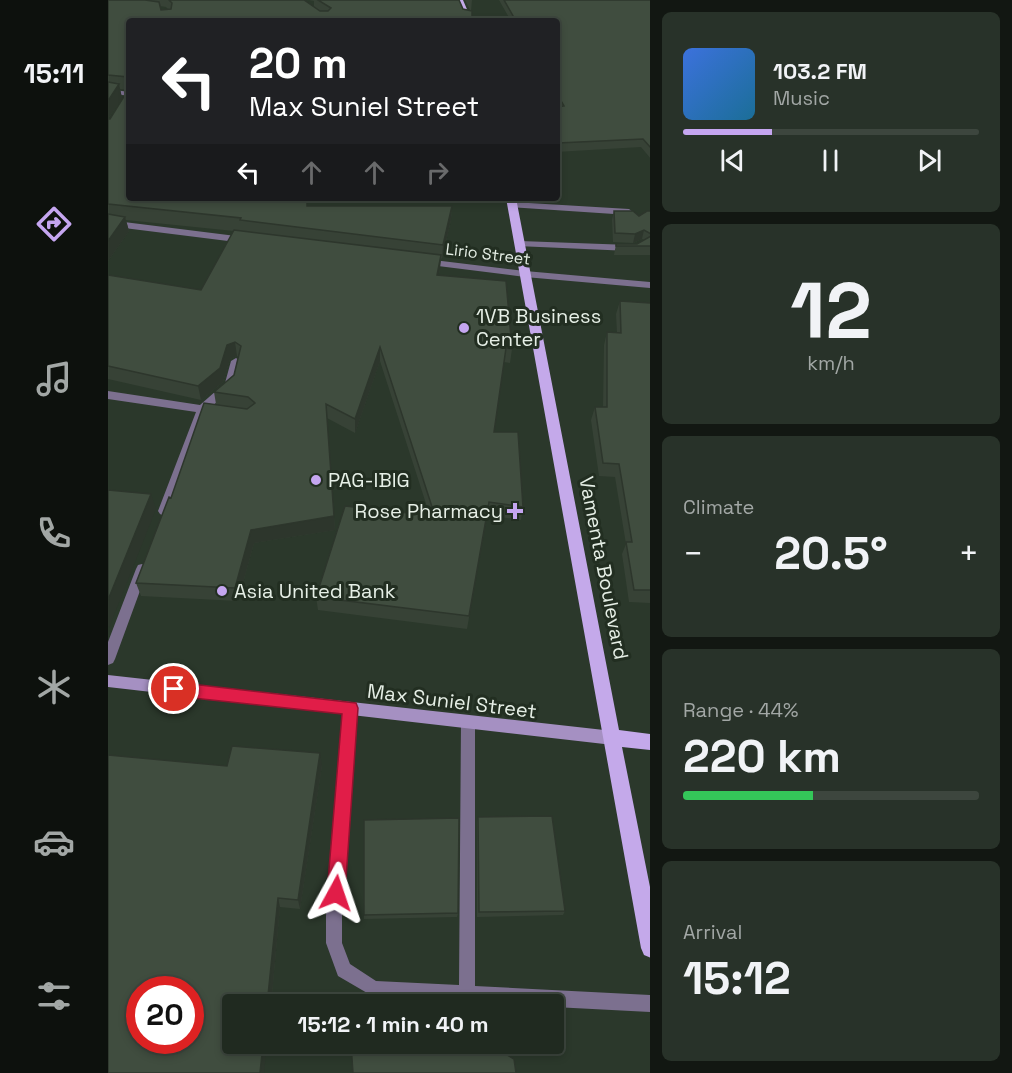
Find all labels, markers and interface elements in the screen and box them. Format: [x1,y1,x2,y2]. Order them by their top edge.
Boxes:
text: 20 m [249,37,348,90]
icon: left [150,42,228,120]
text: 15:11 [24,56,84,91]
text: 103.2 FM [773,57,867,85]
text: Music [773,85,830,111]
text: Max Suniel Street [249,89,479,124]
icon: previous [716,144,749,177]
icon: pause [814,144,847,177]
icon: next [913,144,946,177]
icon: left [232,156,265,189]
icon: ahead [295,156,328,189]
icon: ahead [358,156,391,189]
icon: right [421,156,454,189]
icon: directions [33,203,75,245]
street label: Lirio Street [444,238,532,270]
text: 12 [790,261,872,361]
place label: 1VB Business Center [476,303,601,352]
marker: 1VB Business Center [457,321,471,335]
text: km/h [807,350,855,376]
icon: music [33,358,75,400]
place label: PAG-IBIG [328,467,410,493]
marker: PAG-IBIG [309,473,323,487]
street label: Vamenta Boulevard [573,474,635,662]
text: Climate [683,494,754,520]
place label: Rose Pharmacy [355,498,503,524]
marker: Rose Pharmacy [508,504,522,518]
icon: phone [33,512,75,554]
text: 20.5° [774,525,888,582]
text: − [683,533,703,575]
text: + [959,533,979,575]
place label: Asia United Bank [234,578,396,604]
marker: Asia United Bank [215,584,229,598]
pin [148,663,199,714]
icon: climate [33,666,75,708]
icon: arrive [157,672,190,705]
street label: Max Suniel Street [366,678,538,724]
text: Range · 44% [683,697,799,723]
text: 220 km [683,728,841,785]
icon: car [33,821,75,863]
position arrow [304,861,368,925]
text: Arrival [683,919,742,945]
text: 15:12 [683,950,791,1007]
icon: filters [33,975,75,1017]
speed limit sign: 20 [126,976,204,1054]
text: 15:12 · 1 min · 40 m [297,1010,489,1038]

